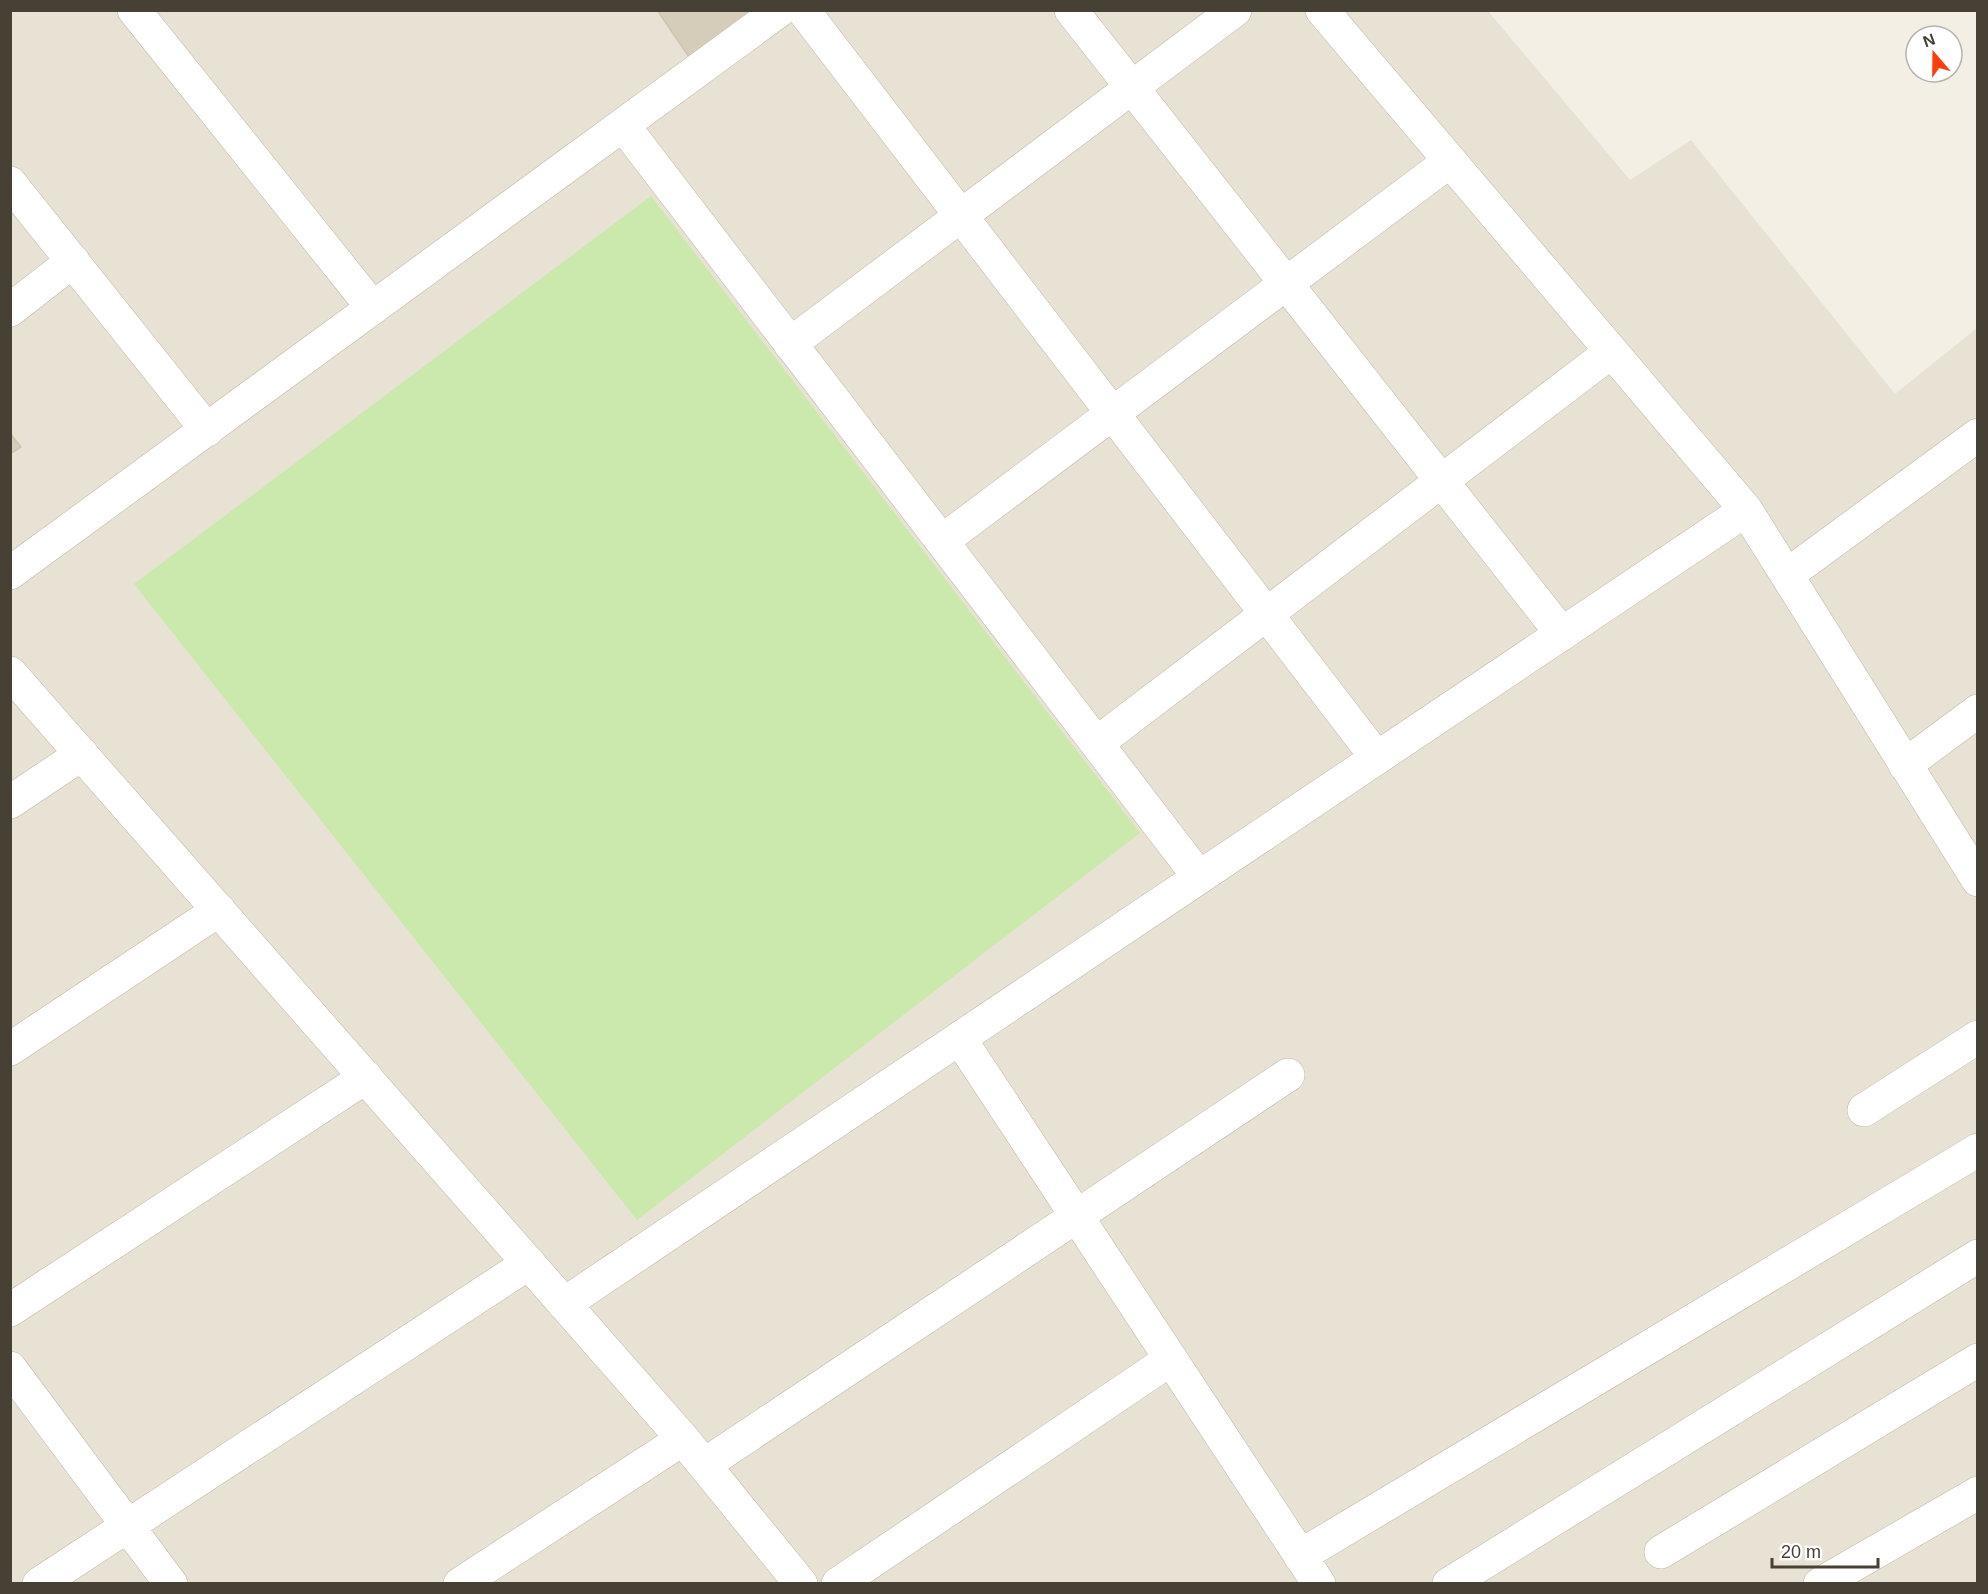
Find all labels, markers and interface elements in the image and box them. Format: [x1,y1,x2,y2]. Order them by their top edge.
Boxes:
north arrow [1904,24,1964,84]
text: N [1921,30,1937,50]
scale bar [1772,1531,1878,1569]
text: 20 m [1781,1542,1821,1562]

